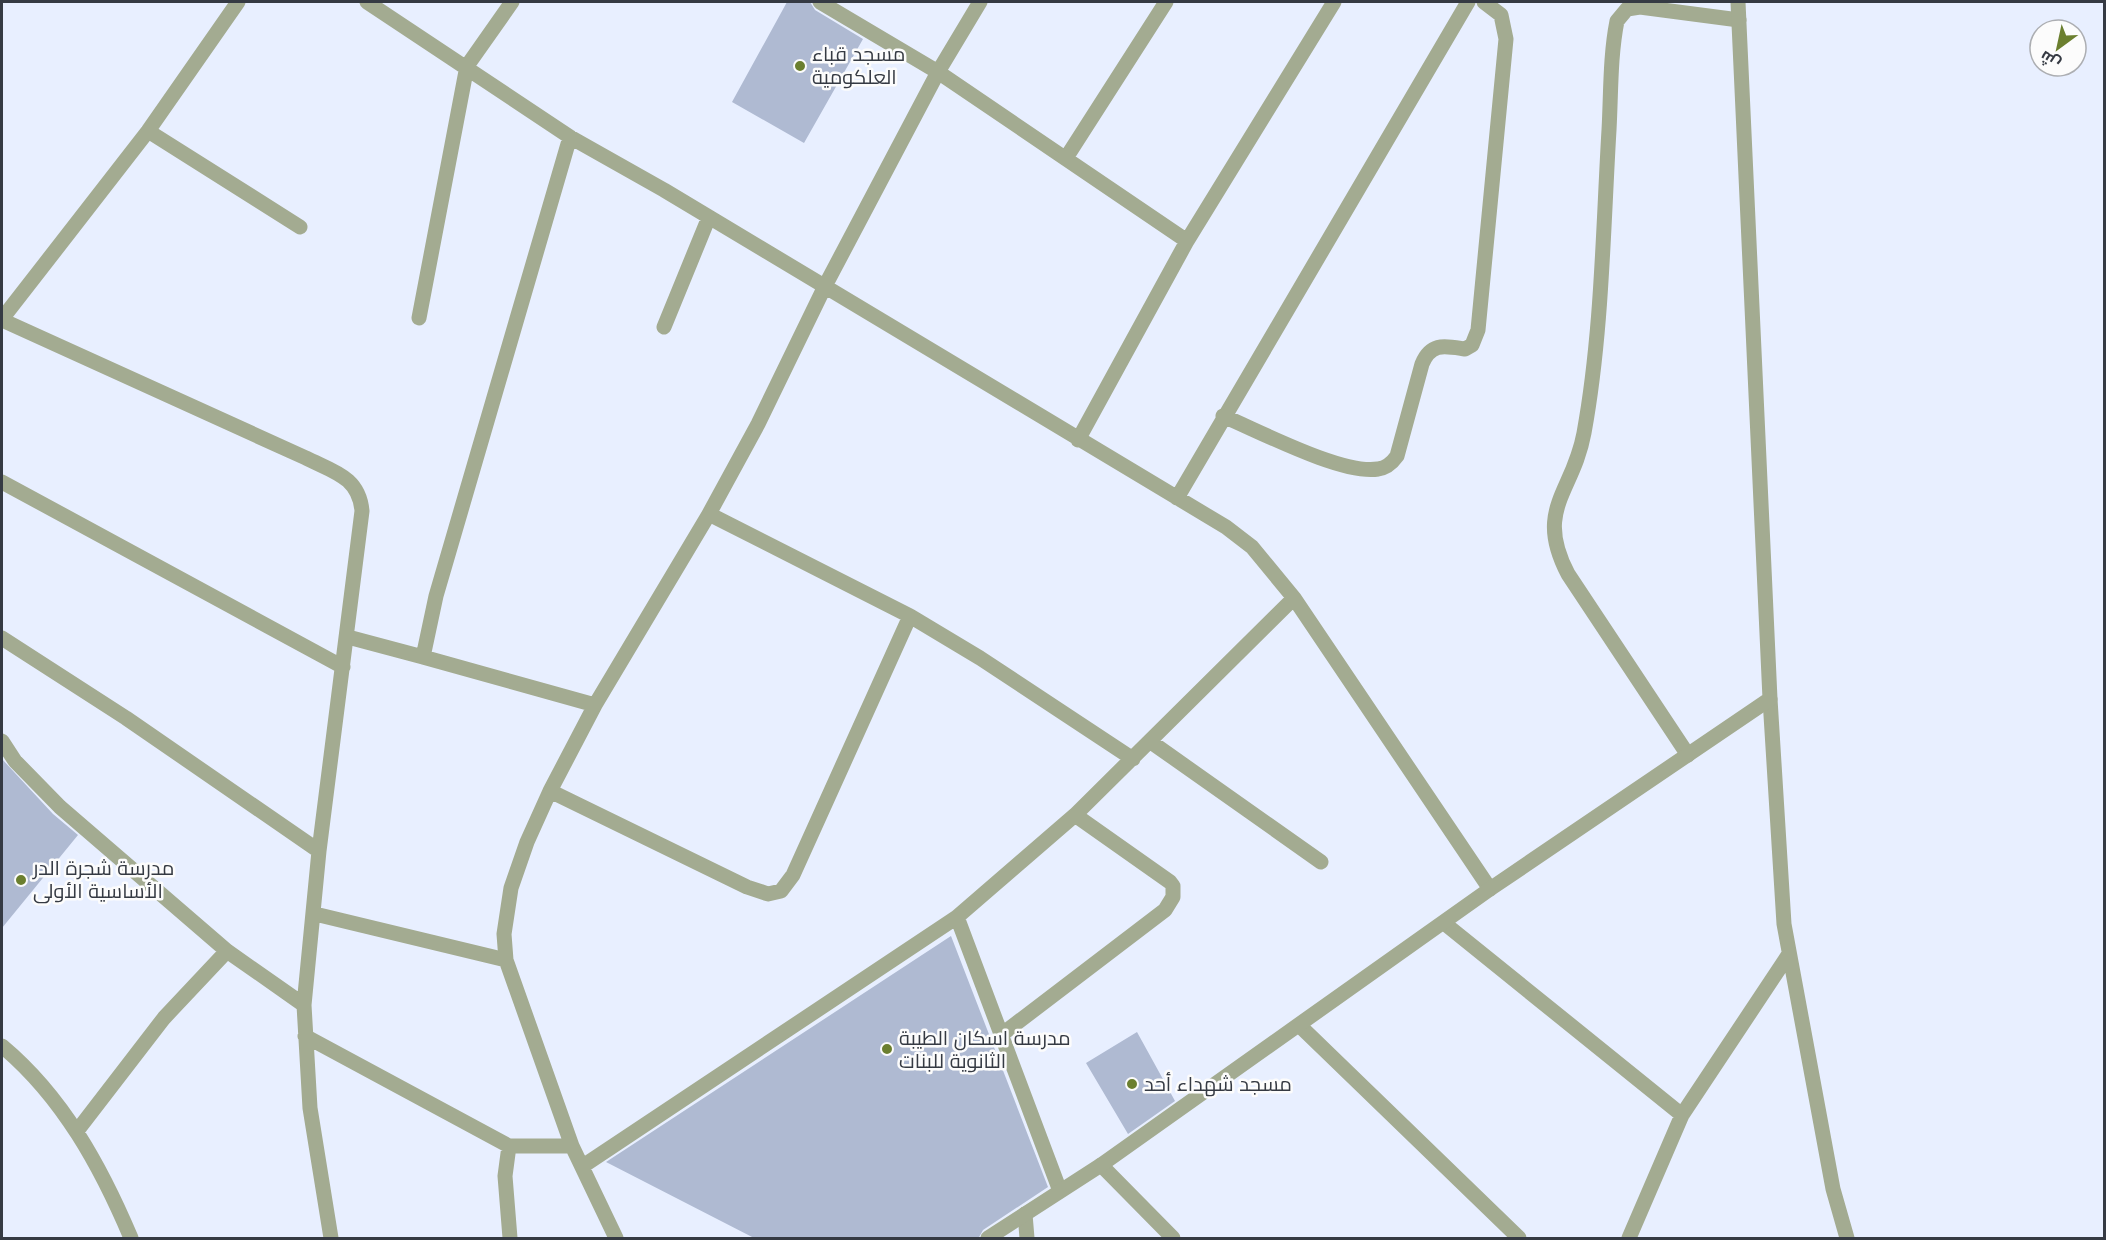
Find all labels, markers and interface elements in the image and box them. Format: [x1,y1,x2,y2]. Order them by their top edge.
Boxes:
north arrow [2028,18,2088,78]
place label: مسجد قباء العلكومية [812,42,905,89]
text: ش [2036,47,2064,75]
marker: مسجد قباء العلكومية [793,59,807,73]
place label: مدرسة شجرة الدر الأساسية الأولى [32,856,174,904]
marker: مدرسة شجرة الدر الأساسية الأولى [14,873,28,887]
place label: مدرسة اسكان الطيبة الثانوية للبنات [899,1026,1071,1073]
marker: مدرسة اسكان الطيبة الثانوية للبنات [880,1042,894,1056]
place label: مسجد شهداء أحد [1144,1072,1292,1097]
marker: مسجد شهداء أحد [1125,1077,1139,1091]

